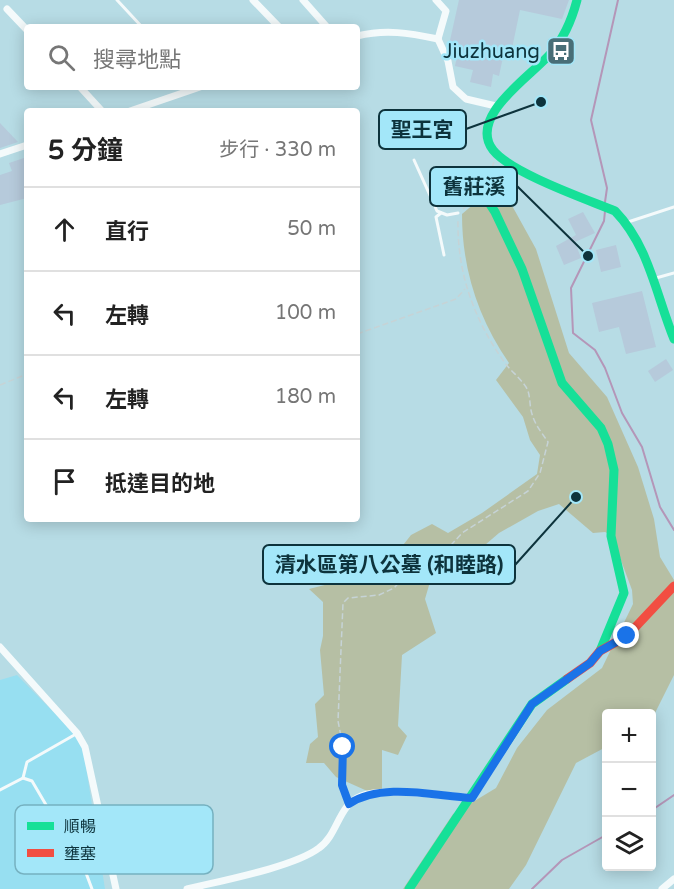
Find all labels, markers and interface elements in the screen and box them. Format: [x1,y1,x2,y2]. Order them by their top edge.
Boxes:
search box [24,24,360,90]
bus stop icon: Jiuzhuang [545,35,577,67]
place label: Jiuzhuang [443,40,540,64]
icon: search [45,41,78,74]
text: 搜尋地點 [93,47,181,73]
callout: 聖王宮 [379,110,466,149]
text: 聖王宮 [391,118,454,143]
text: 5 分鐘 [48,135,123,166]
text: 步行 · 330 m [219,138,336,162]
callout: 舊莊溪 [430,167,517,206]
text: 舊莊溪 [443,175,506,200]
icon: ahead [48,213,81,246]
text: 50 m [287,217,336,241]
text: 直行 [105,219,149,245]
icon: left [48,297,81,330]
text: 100 m [275,301,336,325]
text: 左轉 [105,303,149,329]
icon: left [48,381,81,414]
text: 180 m [275,385,336,409]
text: 左轉 [105,387,149,413]
icon: arrive [48,465,81,498]
text: 抵達目的地 [105,471,215,497]
callout: 清水區第八公墓 (和睦路) [263,545,515,584]
text: 清水區第八公墓 (和睦路) [275,553,503,578]
route end [613,622,639,648]
map controls [602,709,656,871]
button: + [602,709,656,763]
route start [329,733,355,759]
button: − [602,763,656,817]
legend [15,805,213,874]
text: 順暢 [64,817,96,837]
button: layers [602,817,656,871]
text: 壅塞 [64,844,96,864]

